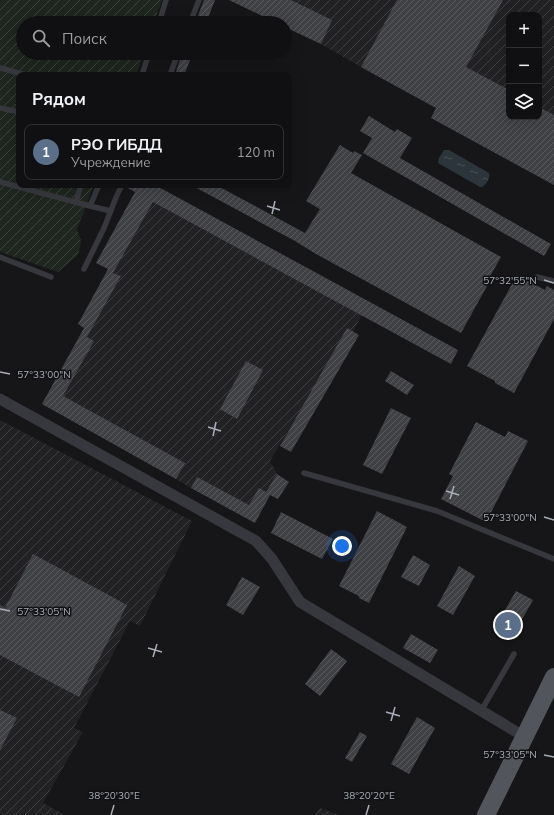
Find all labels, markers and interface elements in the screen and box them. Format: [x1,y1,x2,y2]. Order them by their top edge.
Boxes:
map controls [506,12,542,120]
button: + [506,12,542,48]
search box [16,16,292,60]
icon: search [30,27,52,49]
text: Поиск [62,29,107,48]
button: − [506,48,542,84]
button: layers [506,84,542,120]
text: Рядом [32,88,86,109]
text: РЭО ГИБДД [71,135,162,154]
text: 1 [42,144,50,160]
text: 120 m [237,144,275,160]
text: Учреждение [71,154,150,170]
text: 57°32'55"N [483,274,537,287]
text: 57°33'00"N [17,368,71,381]
text: 57°33'00"N [483,511,537,524]
your location [332,536,352,556]
text: 57°33'05"N [17,605,71,618]
pin: 1 [495,610,521,640]
text: 57°33'05"N [483,748,537,761]
text: 38°20'30"E [88,789,140,802]
text: 38°20'20"E [343,789,395,802]

